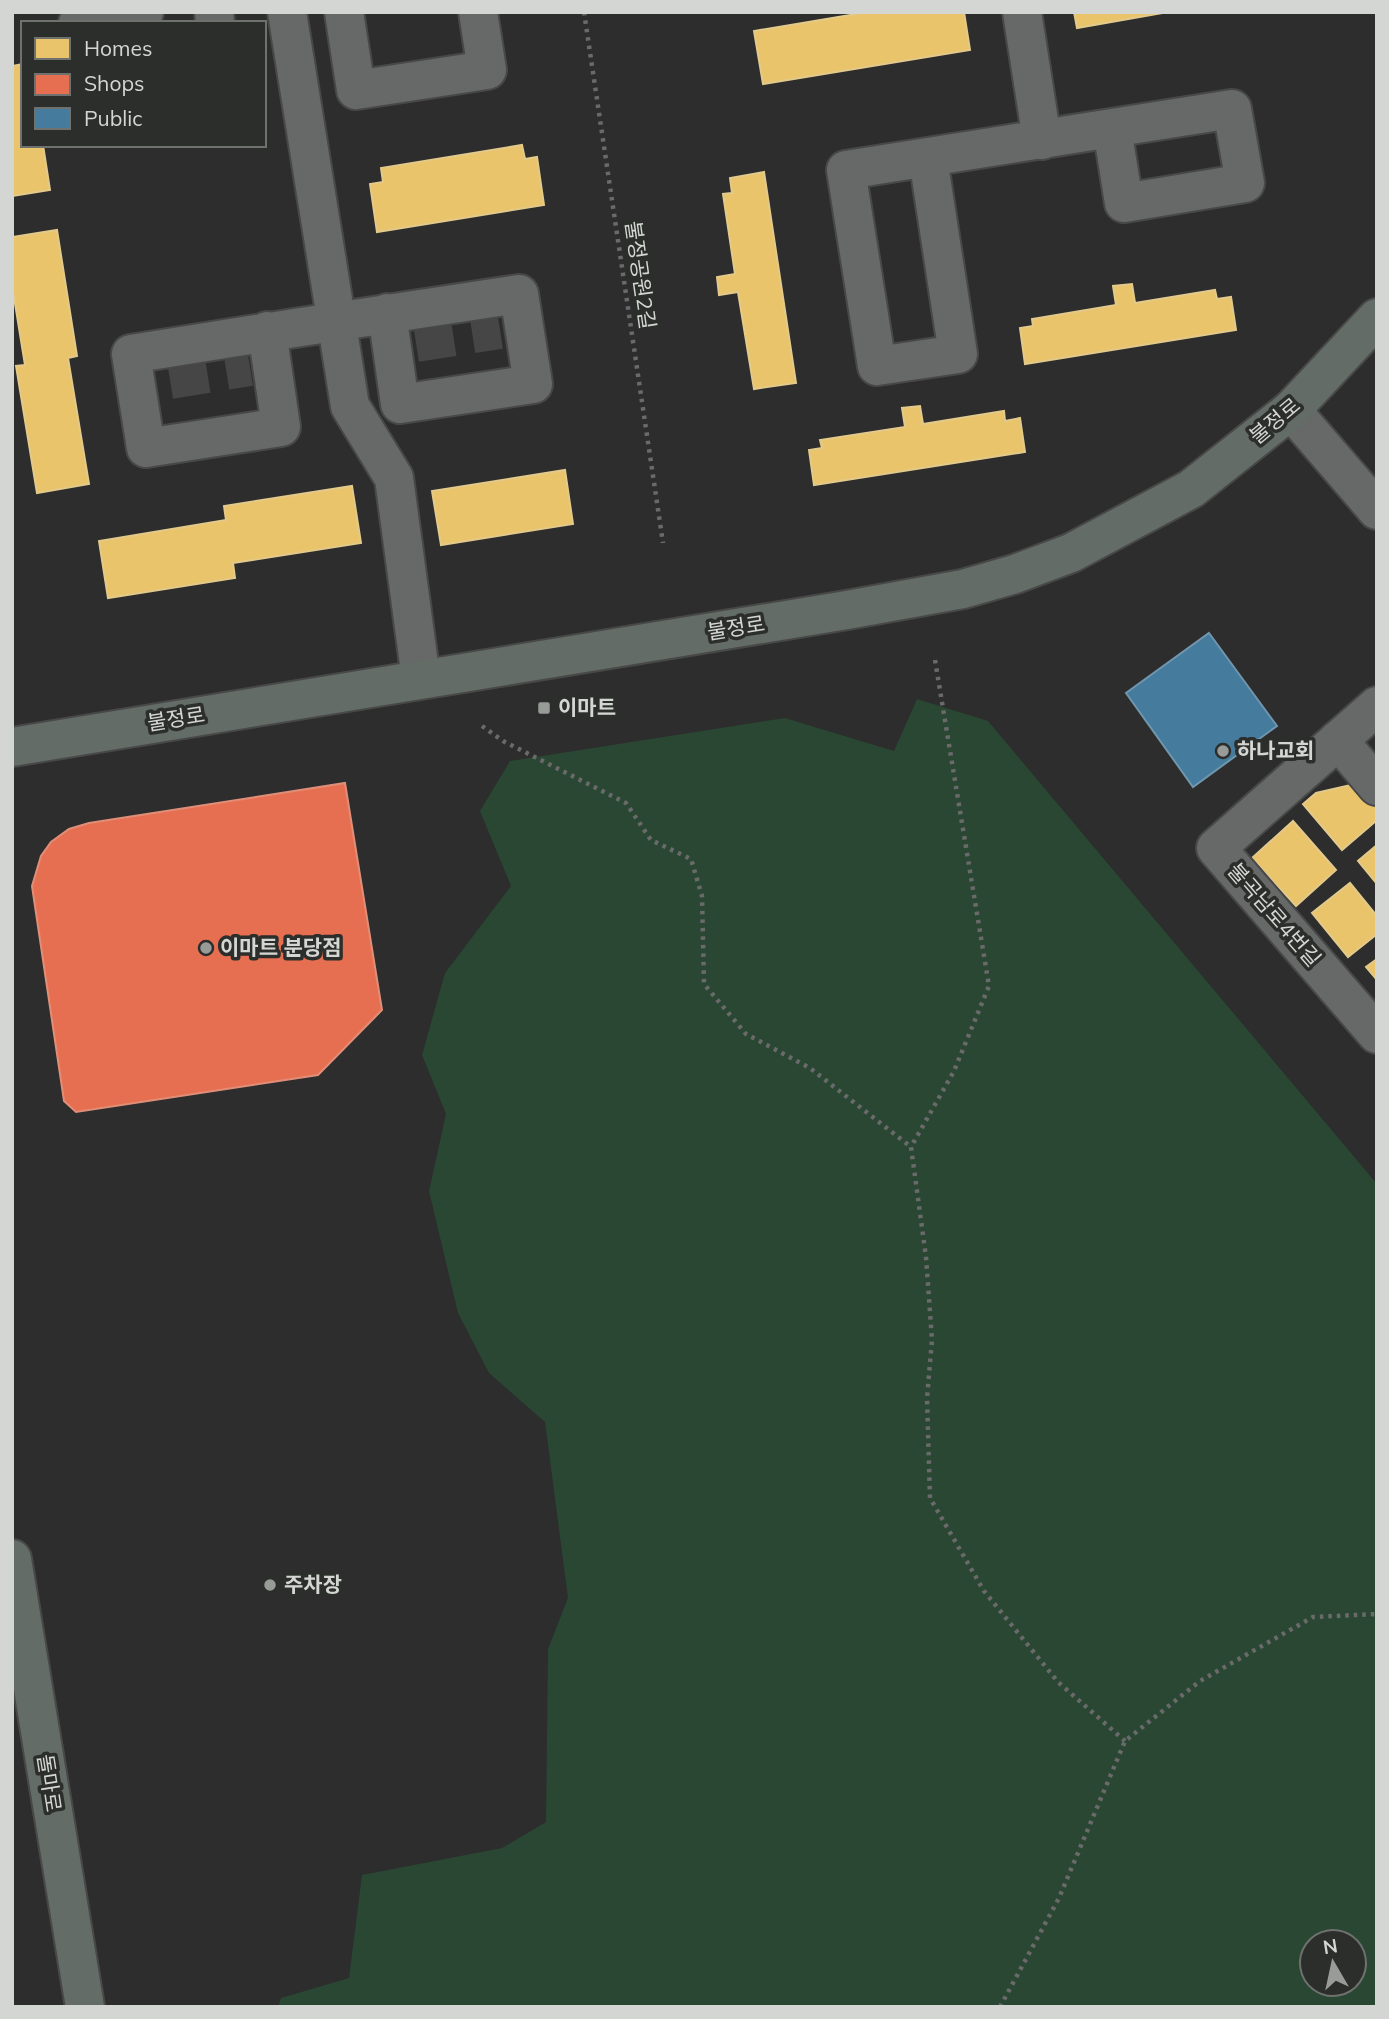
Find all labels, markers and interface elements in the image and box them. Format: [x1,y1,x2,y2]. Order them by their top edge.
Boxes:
legend [21,21,266,147]
text: Homes [84,35,152,61]
text: Shops [84,70,144,96]
text: Public [84,105,143,131]
street label: 불정공원2길 [621,219,661,331]
street label: 불정로 [1244,392,1305,449]
street label: 불정로 [705,610,767,644]
place label: 이마트 [558,694,616,720]
marker: 이마트 [536,700,552,716]
street label: 불정로 [145,701,207,735]
place label: 하나교회 [1237,737,1314,763]
marker: 하나교회 [1215,743,1231,759]
street label: 불곡남로4번길 [1223,857,1327,971]
place label: 이마트 분당점 [220,934,342,960]
marker: 이마트 분당점 [198,940,214,956]
place label: 주차장 [284,1571,342,1597]
marker: 주차장 [262,1577,278,1593]
street label: 돌마로 [33,1752,67,1814]
north arrow [1298,1928,1368,1998]
text: N [1321,1933,1339,1959]

